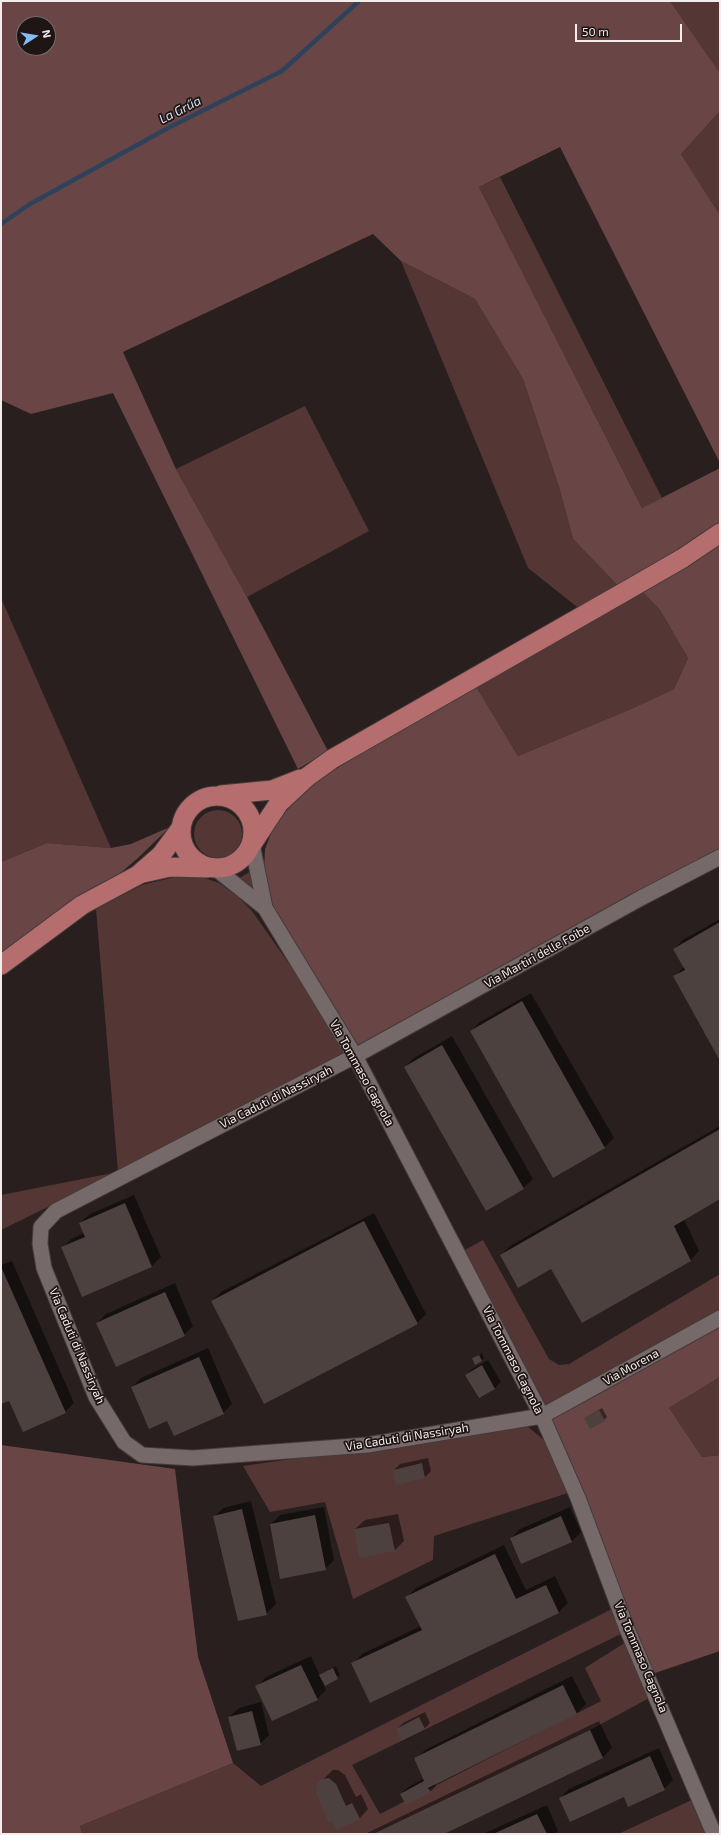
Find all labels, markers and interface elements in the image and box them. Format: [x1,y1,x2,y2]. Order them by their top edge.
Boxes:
north arrow [16,16,56,56]
scale bar [577,16,684,42]
text: 50 m [582,24,609,38]
text: N [40,28,54,39]
water label: La Grűa [156,93,204,127]
street label: Via Martiri delle Foibe [482,921,592,991]
street label: Via Tommaso Cagnola [327,1017,397,1129]
street label: Via Caduti di Nassiryah [217,1062,335,1132]
street label: Via Caduti di Nassiryah [46,1286,108,1406]
street label: Via Tommaso Cagnola [480,1304,546,1416]
street label: Via Morena [601,1346,661,1388]
street label: Via Caduti di Nassiryah [344,1420,470,1454]
street label: Via Tommaso Cagnola [611,1599,671,1715]

